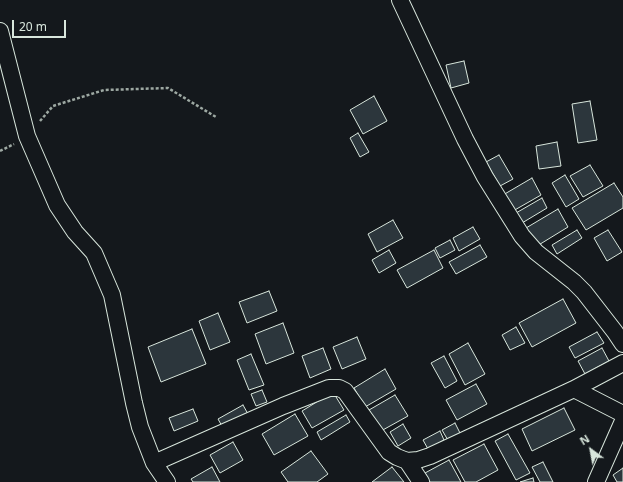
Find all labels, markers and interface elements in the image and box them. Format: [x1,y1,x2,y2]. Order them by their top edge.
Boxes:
scale bar [14,12,68,38]
text: 20 m [19,18,47,35]
north arrow [571,430,611,470]
text: N [577,431,592,448]

